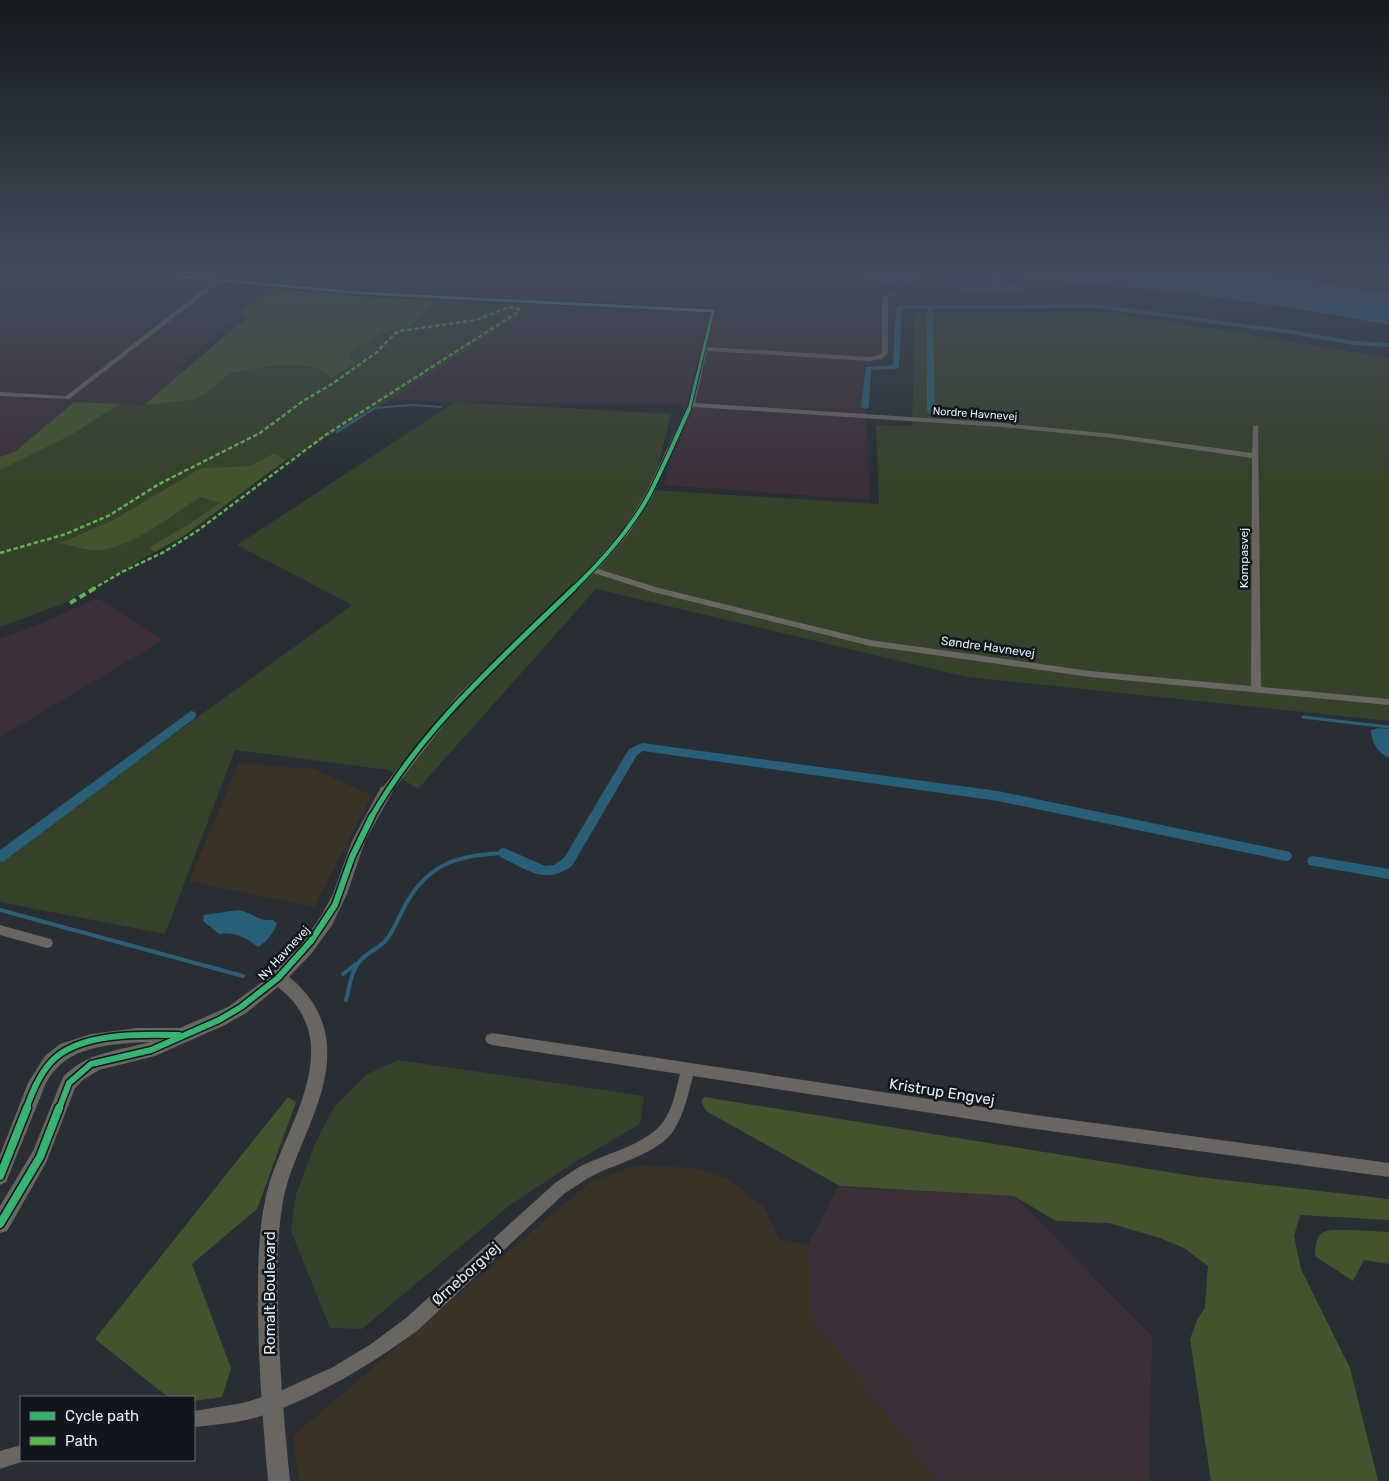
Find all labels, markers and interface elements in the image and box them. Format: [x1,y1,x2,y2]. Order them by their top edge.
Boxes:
street label: Nordre Havnevej [932,405,1018,423]
street label: Kompasvej [1237,528,1251,588]
street label: Søndre Havnevej [940,633,1036,661]
street label: Ny Havnevej [255,923,313,983]
street label: Kristrup Engvej [888,1075,996,1109]
street label: Romalt Boulevard [261,1231,279,1355]
street label: Ørneborgvej [428,1239,504,1309]
legend [20,1396,195,1461]
text: Cycle path [65,1407,139,1425]
text: Path [65,1432,98,1450]

